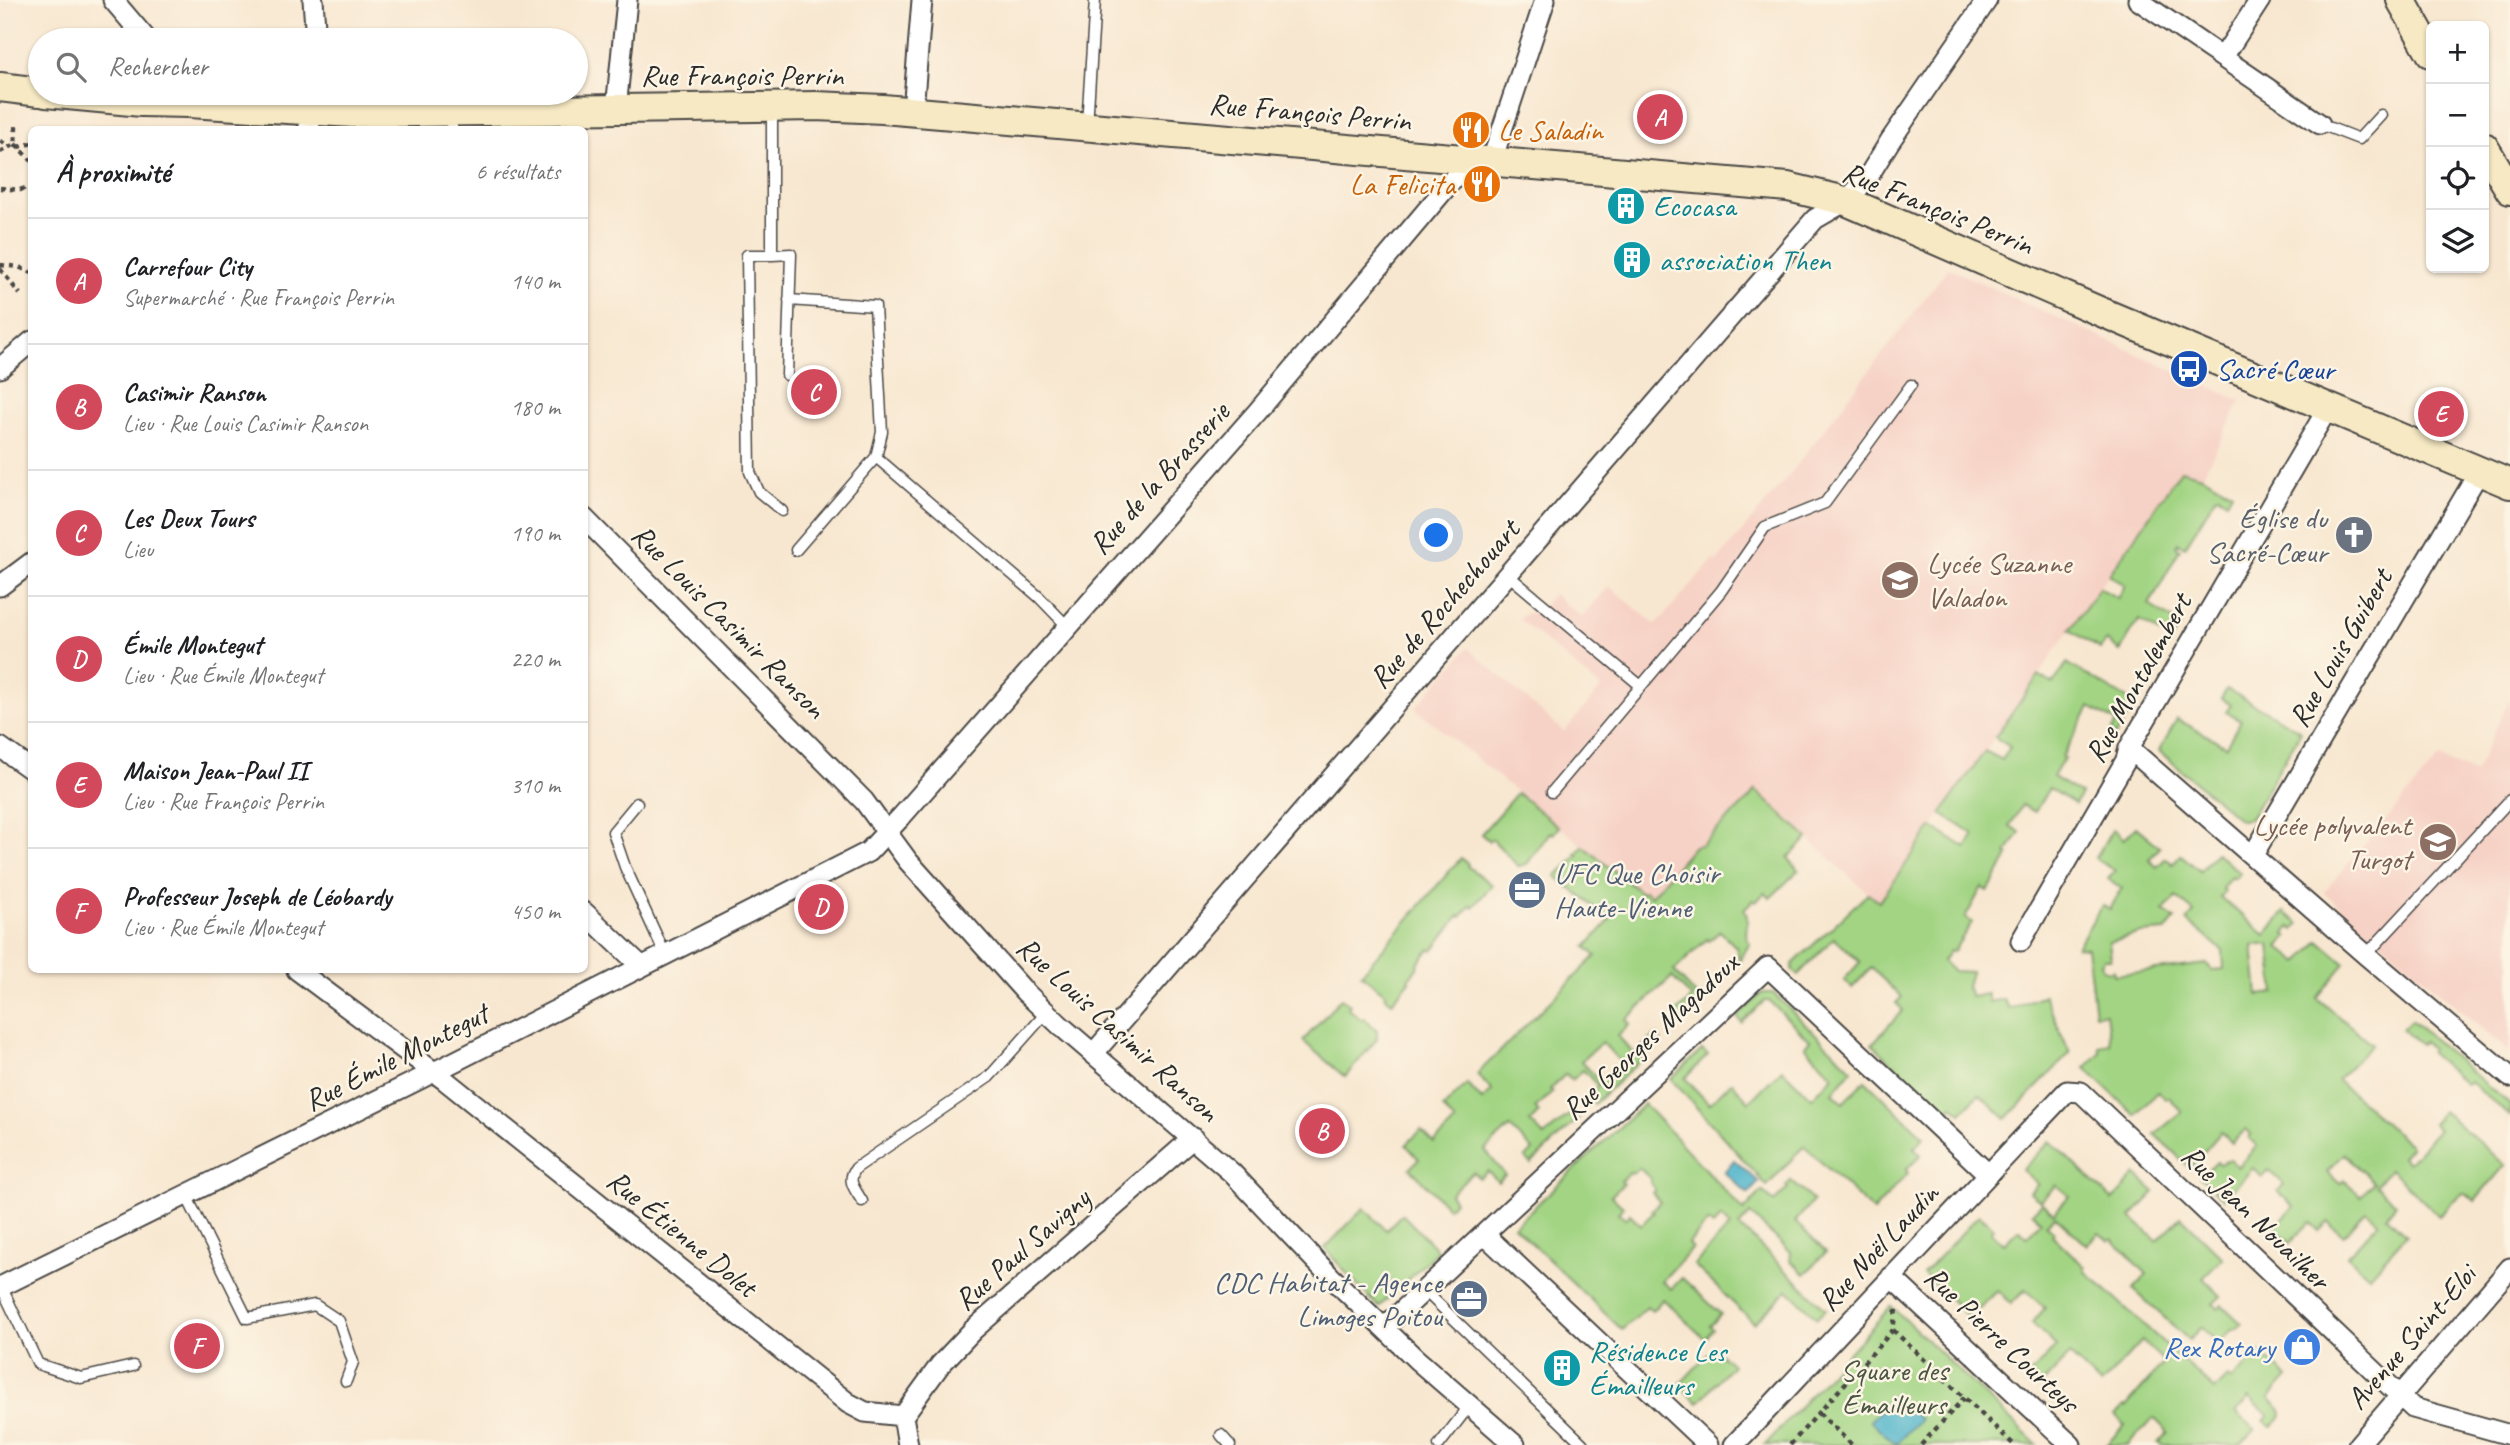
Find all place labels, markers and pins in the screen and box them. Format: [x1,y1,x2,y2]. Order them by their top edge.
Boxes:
pin: A [1637,91,1683,143]
restaurant icon: Le Saladin [1450,109,1492,151]
place label: Le Saladin [1498,111,1604,149]
restaurant icon: La Felicita [1461,163,1503,205]
place label: La Felicita [1350,165,1457,203]
building icon: Ecocasa [1605,185,1647,227]
place label: Ecocasa [1653,187,1738,225]
building icon: association Then [1611,239,1653,281]
place label: association Then [1659,241,1832,279]
bus stop icon: Sacré Cœur [2168,348,2210,390]
place label: Sacré Cœur [2216,350,2337,388]
pin: C [791,366,837,418]
pin: E [2418,388,2464,440]
place label: Église du Sacré-Cœur [2206,499,2330,571]
church icon: Église du Sacré-Cœur [2333,514,2375,556]
place label: Lycée Suzanne Valadon [1927,544,2073,616]
school or university icon: Lycée Suzanne Valadon [1879,559,1921,601]
place label: Lycée polyvalent Turgot [2254,806,2415,878]
school or university icon: Lycée polyvalent Turgot [2417,821,2459,863]
place label: UFC Que Choisir Haute-Vienne [1554,854,1721,926]
office icon: UFC Que Choisir Haute-Vienne [1506,869,1548,911]
pin: D [798,881,844,933]
pin: B [1299,1105,1345,1157]
place label: CDC Habitat - Agence Limoges Poitou [1214,1263,1444,1335]
office icon: CDC Habitat - Agence Limoges Poitou [1448,1278,1490,1320]
pin: F [174,1320,220,1372]
shop icon: Rex Rotary [2281,1326,2323,1368]
place label: Rex Rotary [2163,1328,2278,1366]
place label: Résidence Les Émailleurs [1589,1332,1729,1404]
building icon: Résidence Les Émailleurs [1541,1347,1583,1389]

